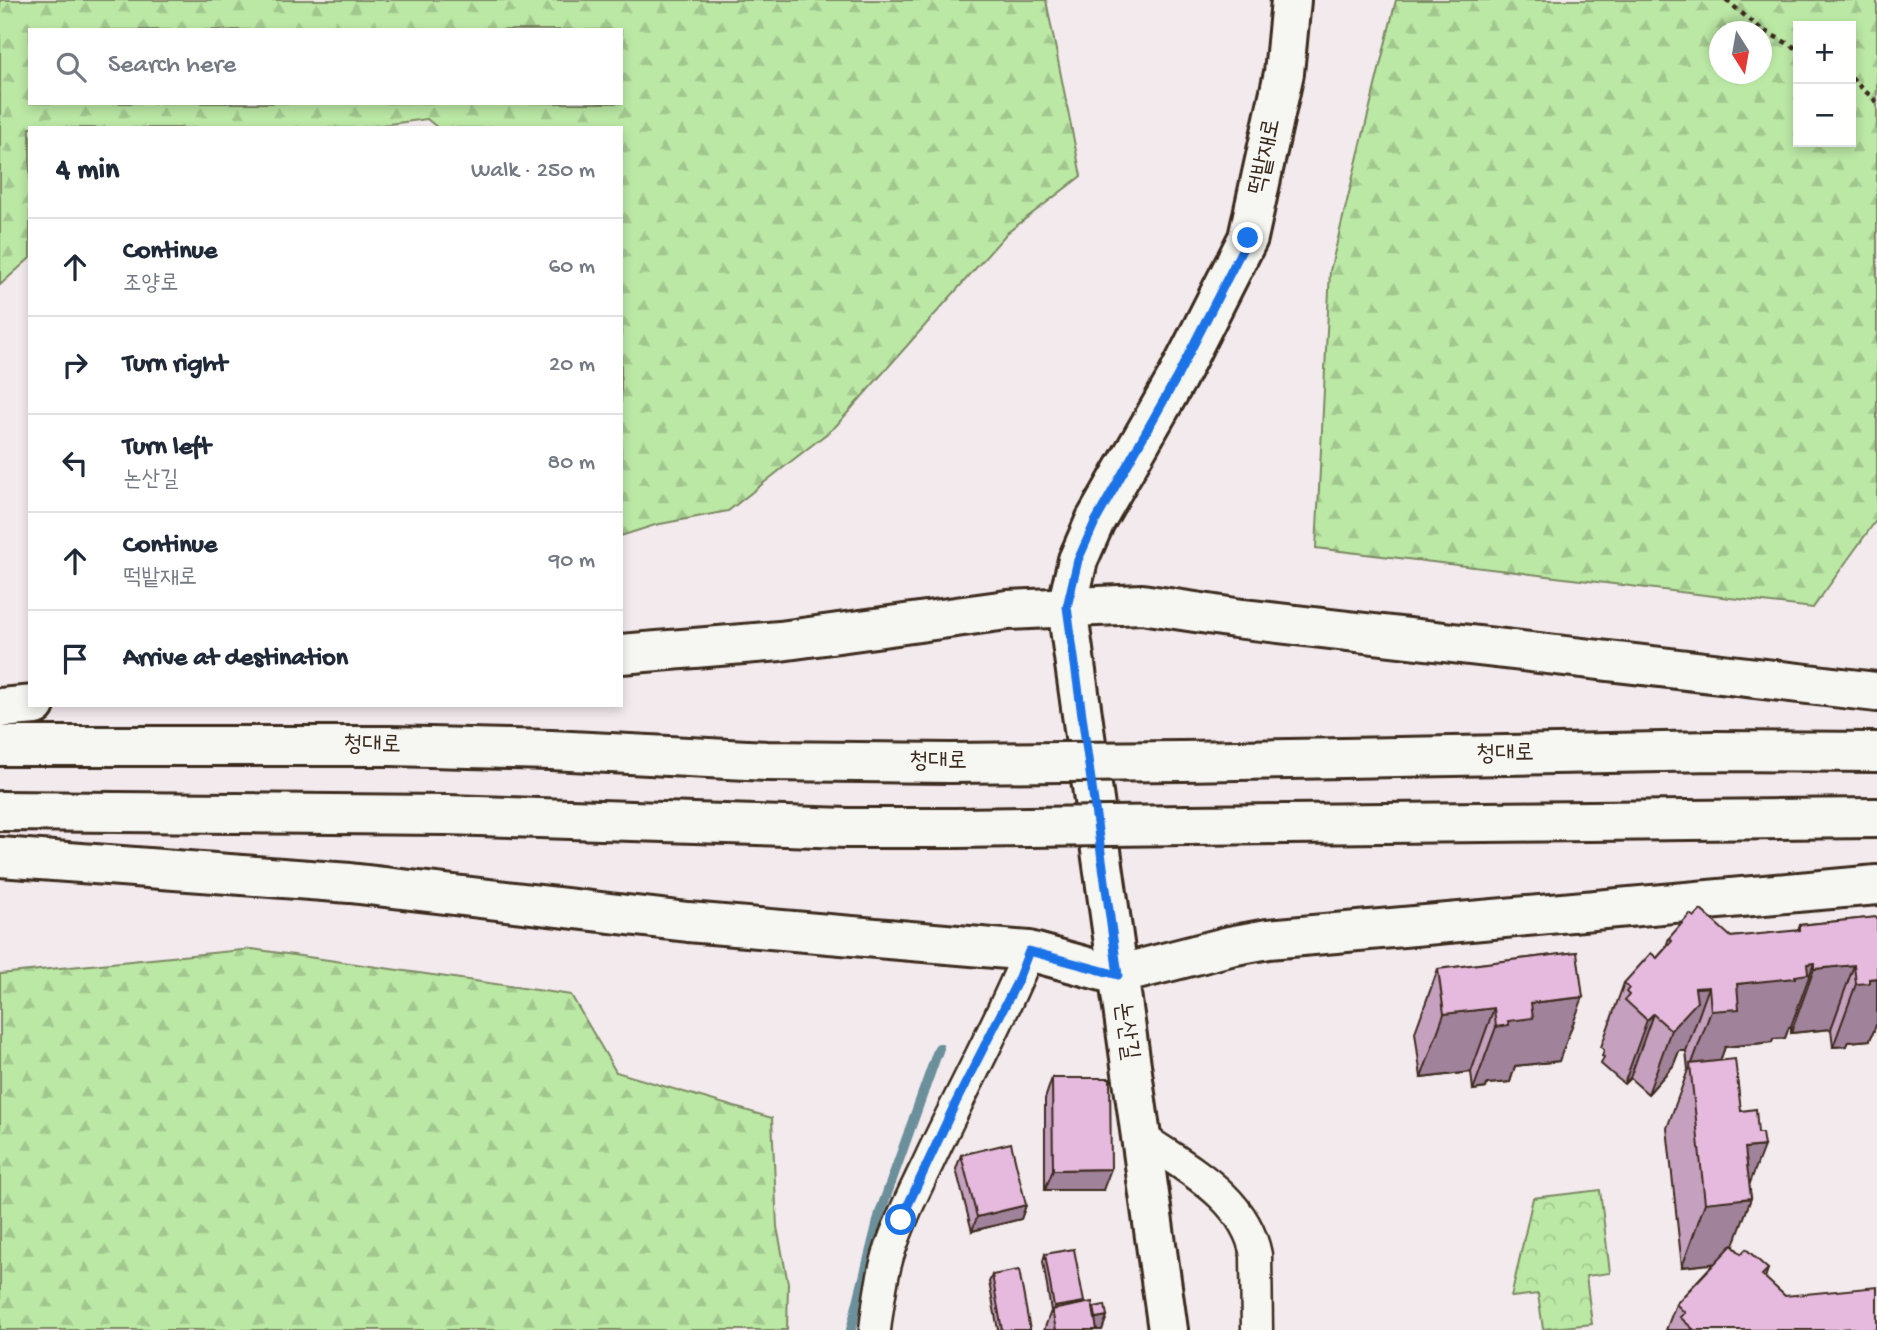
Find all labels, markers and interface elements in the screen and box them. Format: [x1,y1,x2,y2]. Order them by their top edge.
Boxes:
north arrow [1709,21,1772,84]
map controls [1793,21,1856,147]
button: + [1793,21,1856,84]
search box [28,28,623,105]
icon: search [52,48,90,86]
text: Search here [108,51,236,82]
button: − [1793,84,1856,147]
street label: 떡밭재로 [1244,116,1288,198]
text: 4 min [56,154,119,189]
text: Walk · 250 m [471,158,595,185]
route end [1232,222,1263,253]
text: Continue [123,237,217,268]
icon: ahead [56,248,94,286]
text: 60 m [549,254,595,281]
text: 조양로 [123,271,179,298]
icon: right [56,346,94,384]
text: Turn right [123,350,227,381]
text: 20 m [549,352,595,379]
text: Turn left [123,433,211,464]
icon: left [56,444,94,482]
text: 80 m [548,450,595,477]
text: 논산길 [123,467,179,494]
text: Continue [123,531,217,562]
icon: ahead [56,542,94,580]
text: 90 m [549,548,595,575]
text: 떡밭재로 [123,565,197,592]
icon: arrive [56,640,94,678]
text: Arrive at destination [123,644,348,675]
street label: 청대로 [343,731,401,761]
street label: 청대로 [1476,740,1534,770]
street label: 청대로 [909,748,967,777]
street label: 논산길 [1107,1000,1143,1062]
route start [885,1204,916,1235]

